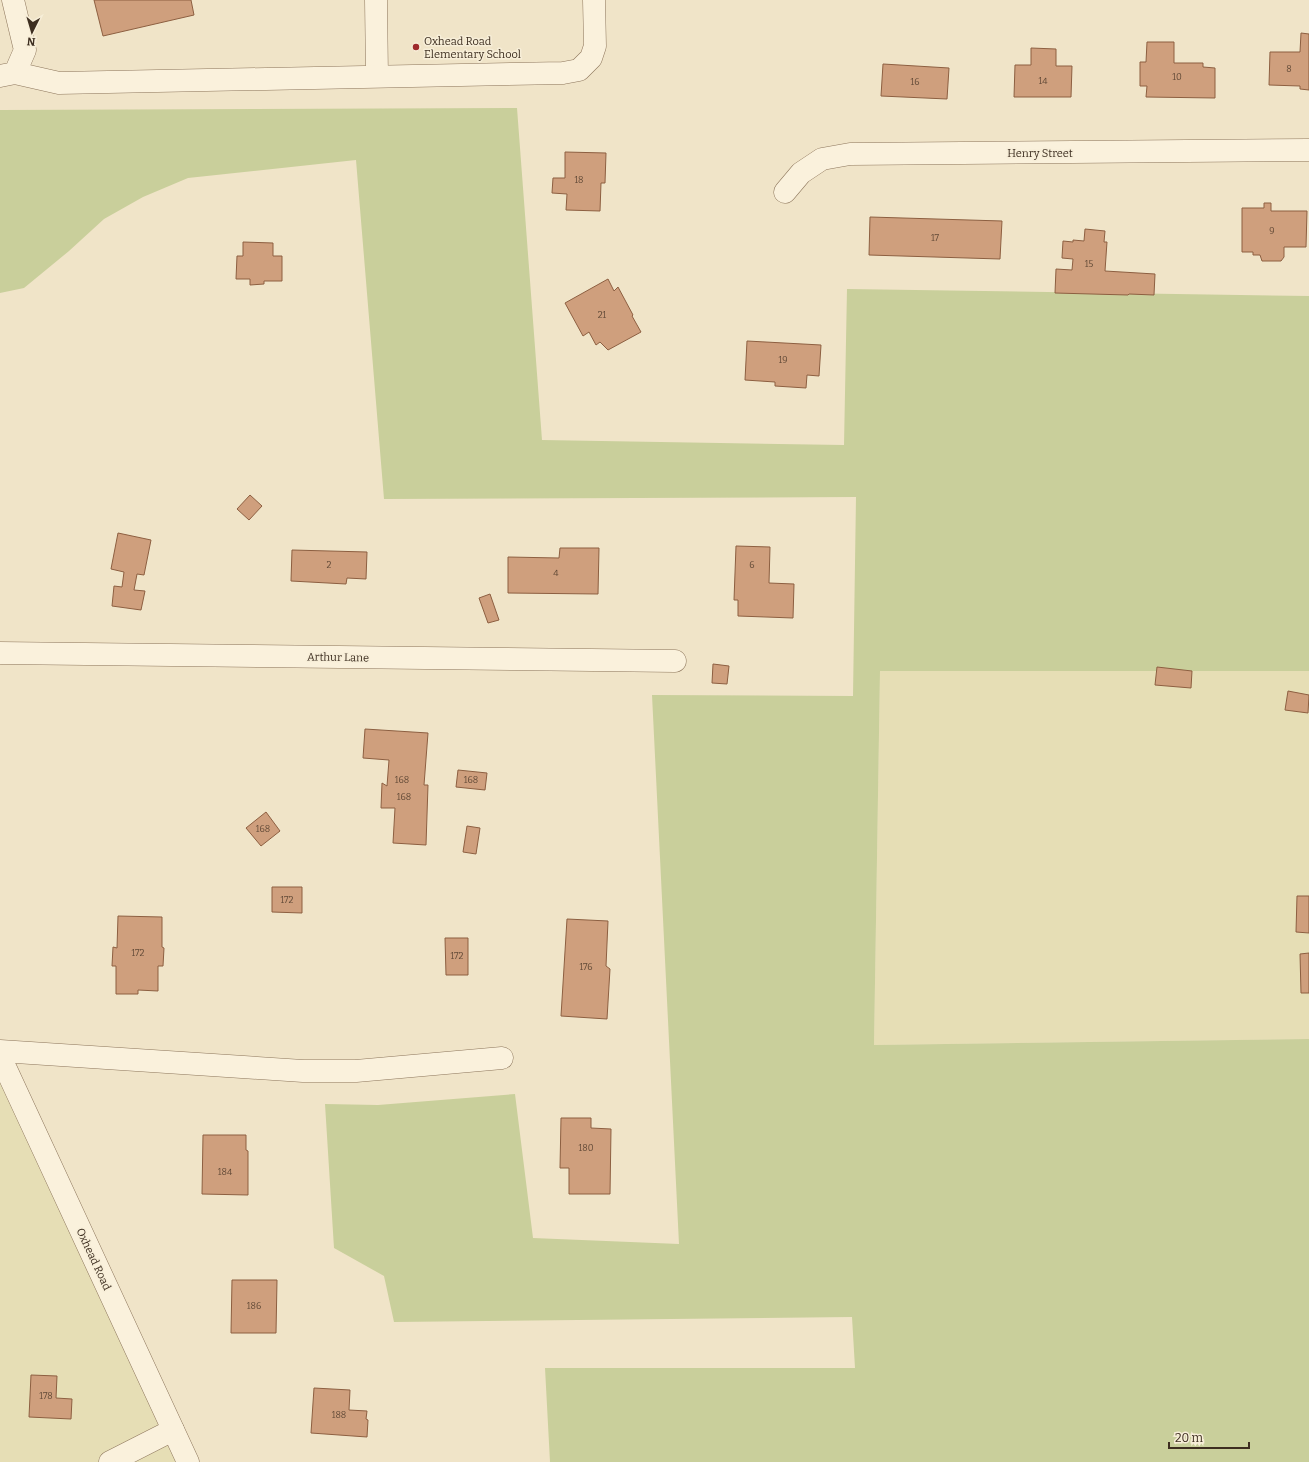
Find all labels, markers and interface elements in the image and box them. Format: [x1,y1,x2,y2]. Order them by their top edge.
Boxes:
north arrow [12,12,52,52]
text: N [26,35,36,48]
place label: Oxhead Road Elementary School [424,35,521,61]
marker: Oxhead Road Elementary School [411,42,421,52]
house number: 8 [1286,64,1292,74]
house number: 10 [1172,72,1182,82]
house number: 14 [1039,76,1048,86]
house number: 16 [911,77,919,87]
street label: Henry Street [1007,147,1073,160]
house number: 18 [574,175,584,185]
house number: 9 [1269,226,1275,236]
house number: 17 [931,233,940,243]
house number: 15 [1085,259,1093,269]
house number: 21 [598,310,607,320]
house number: 19 [779,355,787,365]
house number: 2 [327,560,332,570]
house number: 6 [749,560,755,570]
house number: 4 [553,568,559,578]
street label: Arthur Lane [307,650,369,665]
house number: 168 [395,775,409,785]
house number: 168 [464,775,478,785]
house number: 168 [397,792,411,802]
house number: 168 [256,824,270,834]
house number: 172 [281,895,294,905]
house number: 172 [132,948,145,958]
house number: 172 [451,951,464,961]
house number: 176 [579,962,593,972]
house number: 180 [579,1143,594,1153]
house number: 184 [218,1167,233,1177]
street label: Oxhead Road [73,1226,114,1293]
house number: 186 [247,1301,261,1311]
house number: 178 [39,1391,53,1401]
house number: 188 [332,1410,346,1420]
scale bar [1169,1424,1249,1450]
text: 20 m [1175,1431,1204,1445]

